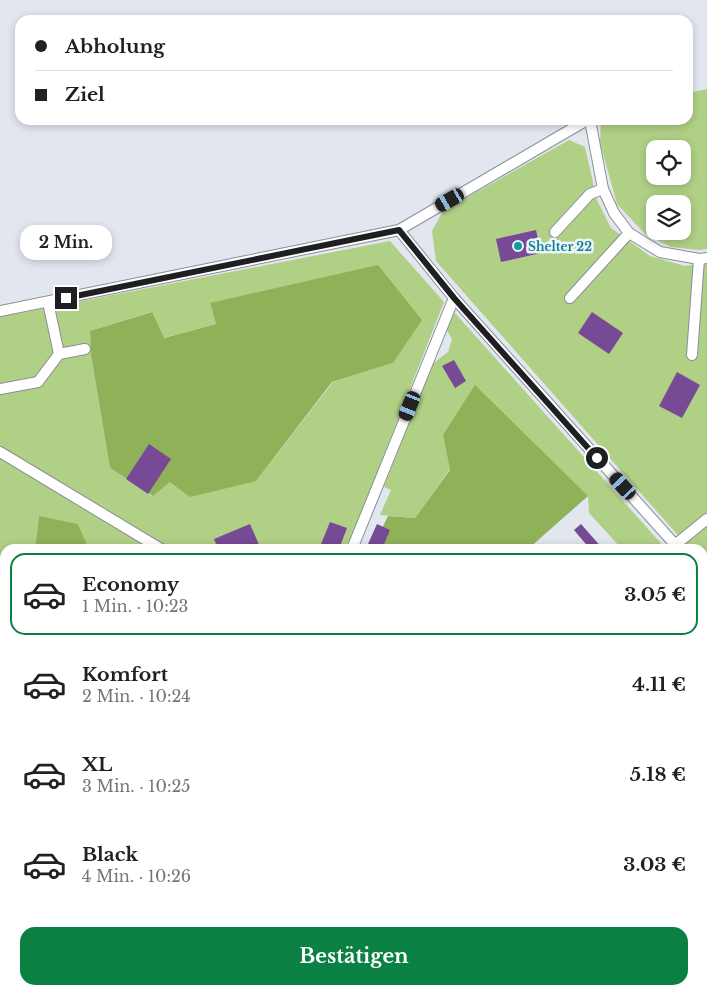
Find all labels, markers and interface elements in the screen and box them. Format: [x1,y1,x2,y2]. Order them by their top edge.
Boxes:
text: Abholung [65,35,165,58]
text: Ziel [65,83,105,106]
map controls [646,140,691,240]
button: locate [646,140,691,185]
car [433,186,466,214]
button: layers [646,195,691,240]
callout: 2 Min. [20,226,112,260]
text: 2 Min. [39,232,93,252]
place label: Shelter 22 [528,239,592,254]
marker: Shelter 22 [512,240,524,252]
route end [55,287,77,309]
car [397,389,422,423]
route start [586,447,608,469]
car [607,470,638,502]
icon: car [22,572,67,617]
text: Economy [82,573,179,596]
text: 3.05 € [624,583,686,606]
text: 1 Min. · 10:23 [82,596,188,616]
icon: car [22,662,67,707]
text: Komfort [82,663,168,686]
text: 4.11 € [632,673,686,696]
text: 2 Min. · 10:24 [82,686,191,706]
icon: car [22,752,67,797]
text: XL [82,753,112,776]
text: 5.18 € [630,763,686,786]
text: 3 Min. · 10:25 [82,776,190,796]
icon: car [22,842,67,887]
text: Black [82,843,138,866]
text: 3.03 € [623,853,686,876]
text: 4 Min. · 10:26 [82,866,191,886]
button: Bestätigen [20,927,688,985]

